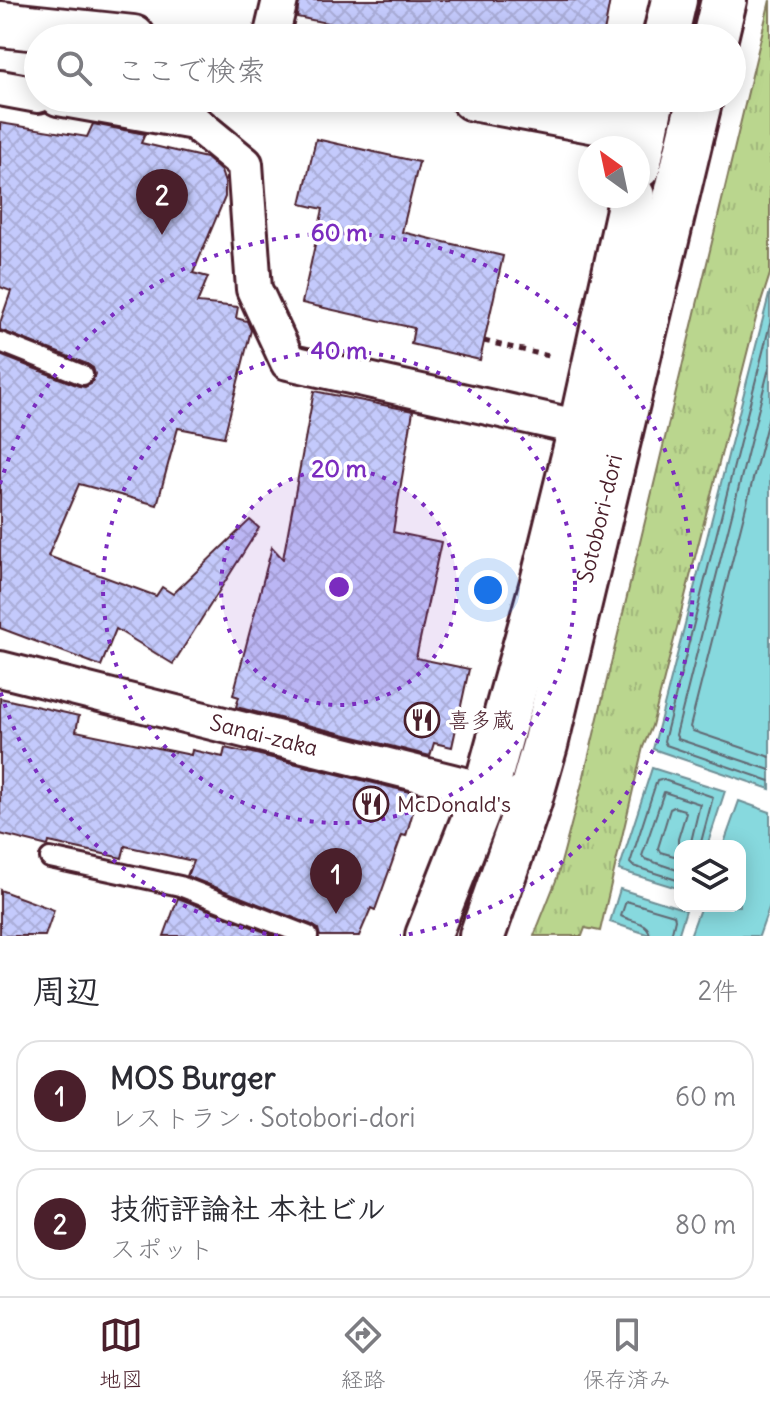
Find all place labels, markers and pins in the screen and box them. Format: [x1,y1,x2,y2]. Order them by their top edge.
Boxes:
pin: 2 [136,169,188,235]
centre of rings [325,573,353,601]
restaurant icon: 喜多蔵 [403,701,441,739]
place label: 喜多蔵 [448,706,514,734]
restaurant icon: McDonald's [352,785,390,823]
place label: McDonald's [397,790,511,818]
pin: 1 [310,848,362,914]

